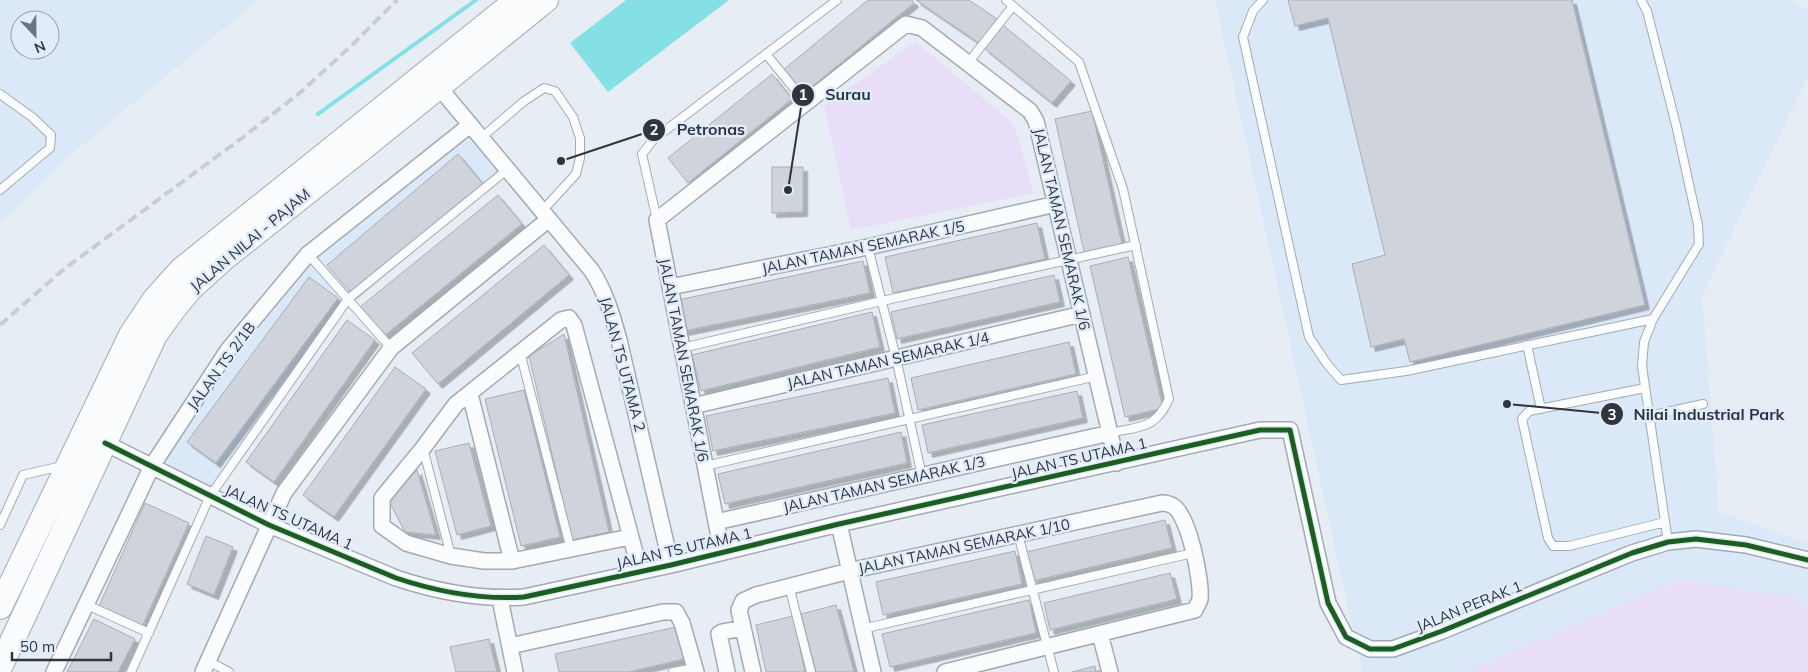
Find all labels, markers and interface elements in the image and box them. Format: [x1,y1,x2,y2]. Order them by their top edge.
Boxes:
north arrow [10,10,60,60]
text: N [32,37,48,57]
callout: Surau [791,79,881,110]
text: Surau [825,84,871,104]
text: 1 [798,85,808,104]
callout: Petronas [641,114,755,145]
text: Petronas [677,119,745,139]
text: 2 [649,120,659,139]
street label: JALAN TAMAN SEMARAK 1/6 [1029,126,1095,332]
street label: JALAN NILAI - PAJAM [186,184,314,296]
street label: JALAN TAMAN SEMARAK 1/5 [760,216,966,278]
street label: JALAN TAMAN SEMARAK 1/6 [655,257,713,463]
street label: JALAN TS UTAMA 2 [596,295,650,433]
street label: JALAN TS 2/1B [183,318,259,414]
street label: JALAN TAMAN SEMARAK 1/4 [785,327,991,393]
callout: Nilai Industrial Park [1599,399,1795,430]
text: Nilai Industrial Park [1634,404,1786,424]
text: 3 [1607,405,1617,424]
street label: JALAN TS UTAMA 1 [1009,433,1149,483]
street label: JALAN TAMAN SEMARAK 1/3 [781,451,987,517]
street label: JALAN TS UTAMA 1 [222,480,356,554]
street label: JALAN TAMAN SEMARAK 1/10 [856,514,1072,578]
street label: JALAN TS UTAMA 1 [614,523,754,573]
street label: JALAN PERAK 1 [1413,576,1525,636]
scale bar [12,630,111,662]
text: 50 m [20,637,55,656]

